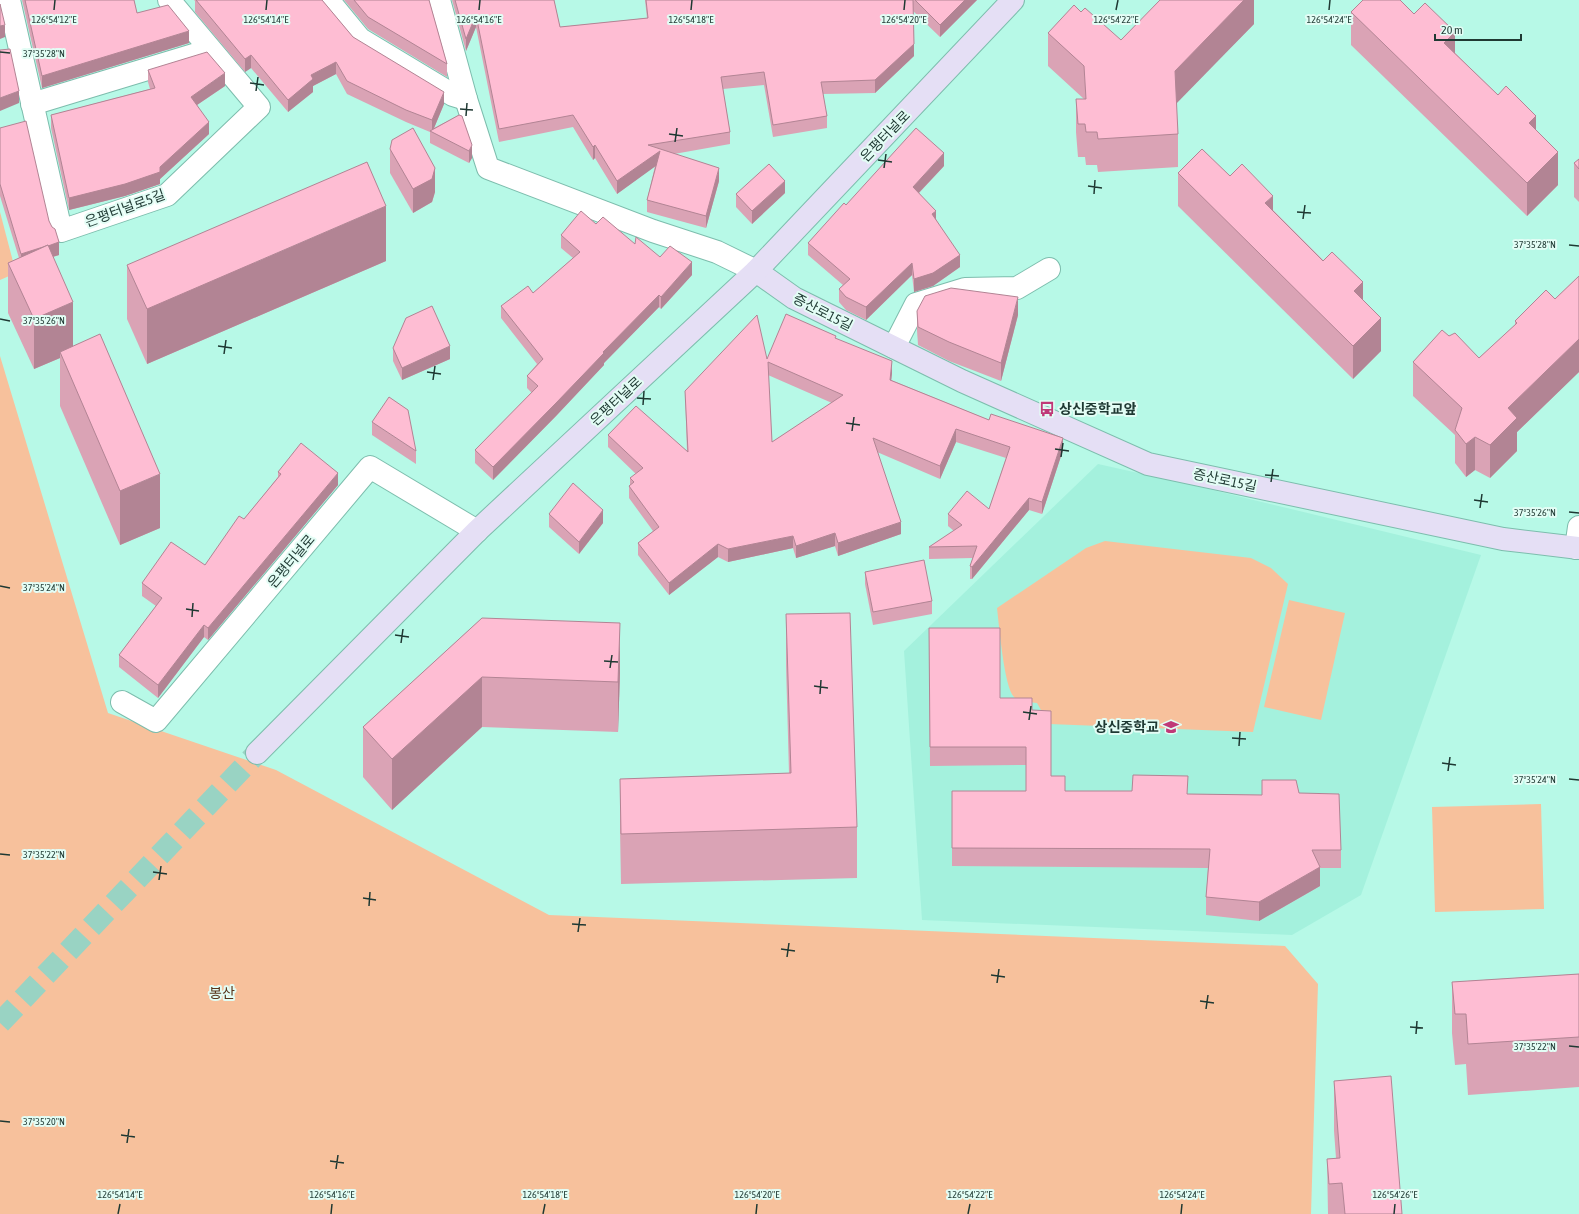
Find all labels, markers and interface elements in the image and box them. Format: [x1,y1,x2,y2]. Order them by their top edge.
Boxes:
text: 126°54'12"E [32,14,77,25]
text: 126°54'14"E [244,14,289,25]
text: 126°54'16"E [457,14,502,25]
text: 126°54'18"E [669,14,714,25]
text: 126°54'20"E [882,14,927,25]
text: 126°54'22"E [1094,14,1139,25]
text: 126°54'24"E [1307,14,1352,25]
scale bar [1435,16,1521,42]
text: 20 m [1441,23,1463,37]
text: 37°35'28"N [23,48,65,59]
street label: 은평터널로 [857,107,913,165]
street label: 은평터널로5길 [83,186,167,230]
text: 37°35'28"N [1514,239,1556,250]
street label: 증산로15길 [791,290,855,334]
text: 37°35'26"N [23,315,65,326]
street label: 은평터널로 [587,373,645,429]
bus stop icon: 상신중학교앞 [1038,400,1056,418]
place label: 상신중학교앞 [1059,401,1136,417]
street label: 증산로15길 [1192,465,1258,495]
text: 37°35'26"N [1514,507,1556,518]
street label: 은평터널로 [264,531,318,591]
text: 37°35'24"N [23,582,65,593]
school or university icon: 상신중학교 [1162,718,1180,736]
place label: 상신중학교 [1095,719,1159,735]
text: 37°35'24"N [1514,774,1556,785]
text: 37°35'22"N [23,849,65,860]
park label: 봉산 [209,985,235,1001]
text: 37°35'22"N [1514,1041,1556,1052]
text: 37°35'20"N [23,1116,65,1127]
text: 126°54'14"E [98,1189,143,1200]
text: 126°54'16"E [310,1189,355,1200]
text: 126°54'18"E [523,1189,568,1200]
text: 126°54'20"E [735,1189,780,1200]
text: 126°54'22"E [948,1189,993,1200]
text: 126°54'24"E [1160,1189,1205,1200]
text: 126°54'26"E [1373,1189,1418,1200]

